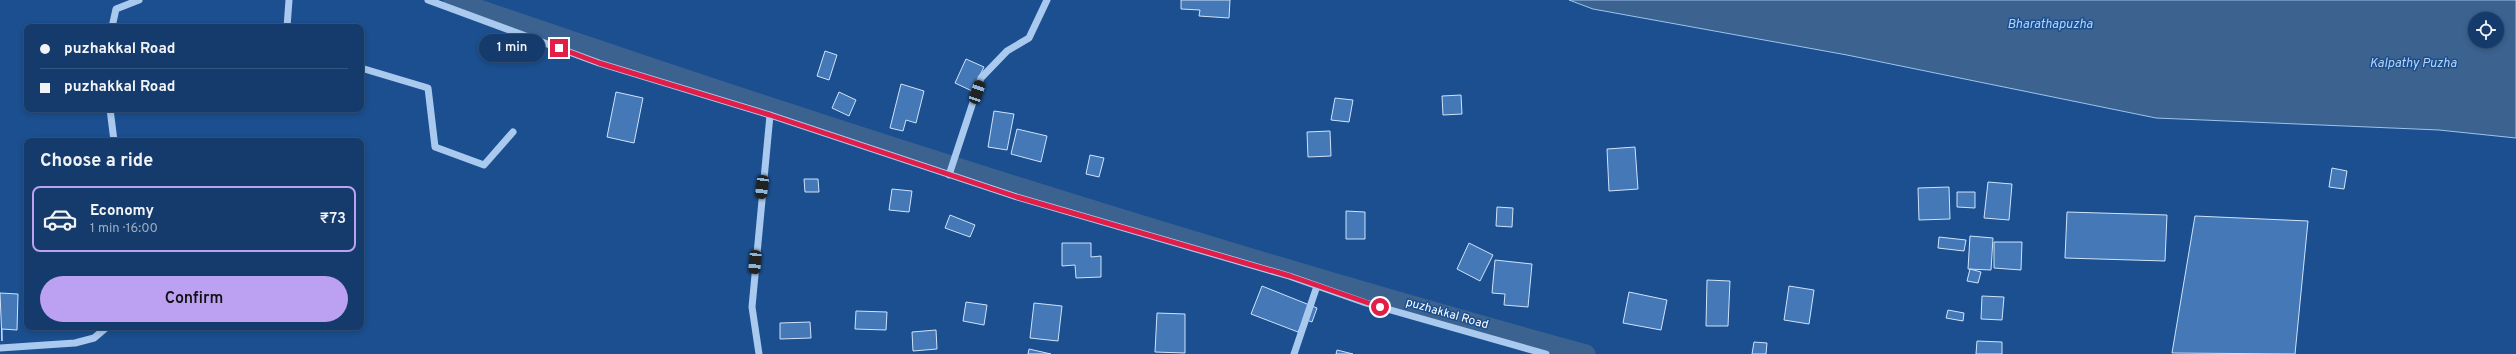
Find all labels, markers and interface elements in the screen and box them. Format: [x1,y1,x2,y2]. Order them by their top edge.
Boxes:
map controls [2468,12,2504,48]
button: locate [2468,12,2504,48]
water label: Bharathapuzha [2007,17,2093,33]
callout: 1 min [479,34,545,62]
route end [550,39,568,57]
text: puzhakkal Road [64,40,176,59]
text: 1 min [497,40,527,56]
water label: Kalpathy Puzha [2369,56,2457,72]
text: puzhakkal Road [64,78,176,97]
car [968,79,986,105]
text: Choose a ride [40,150,153,173]
car [755,174,769,200]
icon: car [42,201,78,237]
text: Economy [90,202,154,221]
text: ₹73 [319,210,346,229]
text: 1 min · 16:00 [90,221,158,237]
car [748,250,762,274]
button: Confirm [40,276,348,322]
street label: puzhakkal Road [1404,295,1490,333]
route start [1371,298,1389,316]

